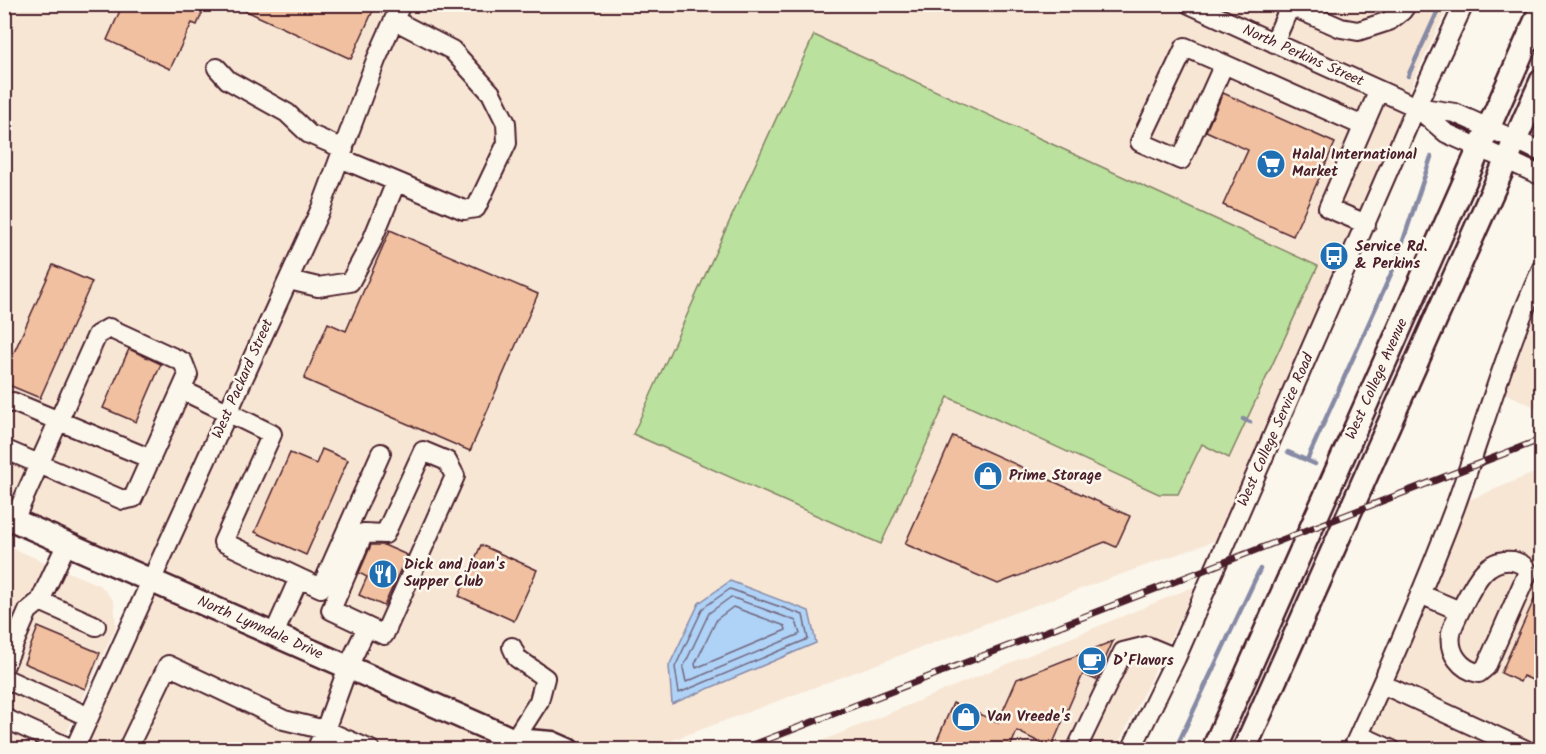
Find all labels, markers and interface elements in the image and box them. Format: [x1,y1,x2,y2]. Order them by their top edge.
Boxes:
street label: North Perkins Street [1238,18,1368,94]
place label: Halal International Market [1292,143,1417,184]
supermarket icon: Halal International Market [1255,148,1287,180]
place label: Service Rd. & Perkins [1355,235,1427,276]
bus stop icon: Service Rd. & Perkins [1318,240,1350,272]
street label: West College Avenue [1339,314,1415,444]
street label: West Packard Street [206,315,280,443]
street label: West College Service Road [1231,349,1321,511]
shop icon: Prime Storage [972,460,1004,492]
place label: Prime Storage [1009,464,1102,488]
place label: Dick and joan's Supper Club [404,553,505,594]
restaurant icon: Dick and joan's Supper Club [367,558,399,590]
street label: North Lynndale Drive [193,590,327,667]
cafe icon: D’Flavors [1076,645,1108,677]
place label: D’Flavors [1113,649,1174,673]
shop icon: Van Vreede's [950,701,982,733]
place label: Van Vreede's [987,705,1070,729]

